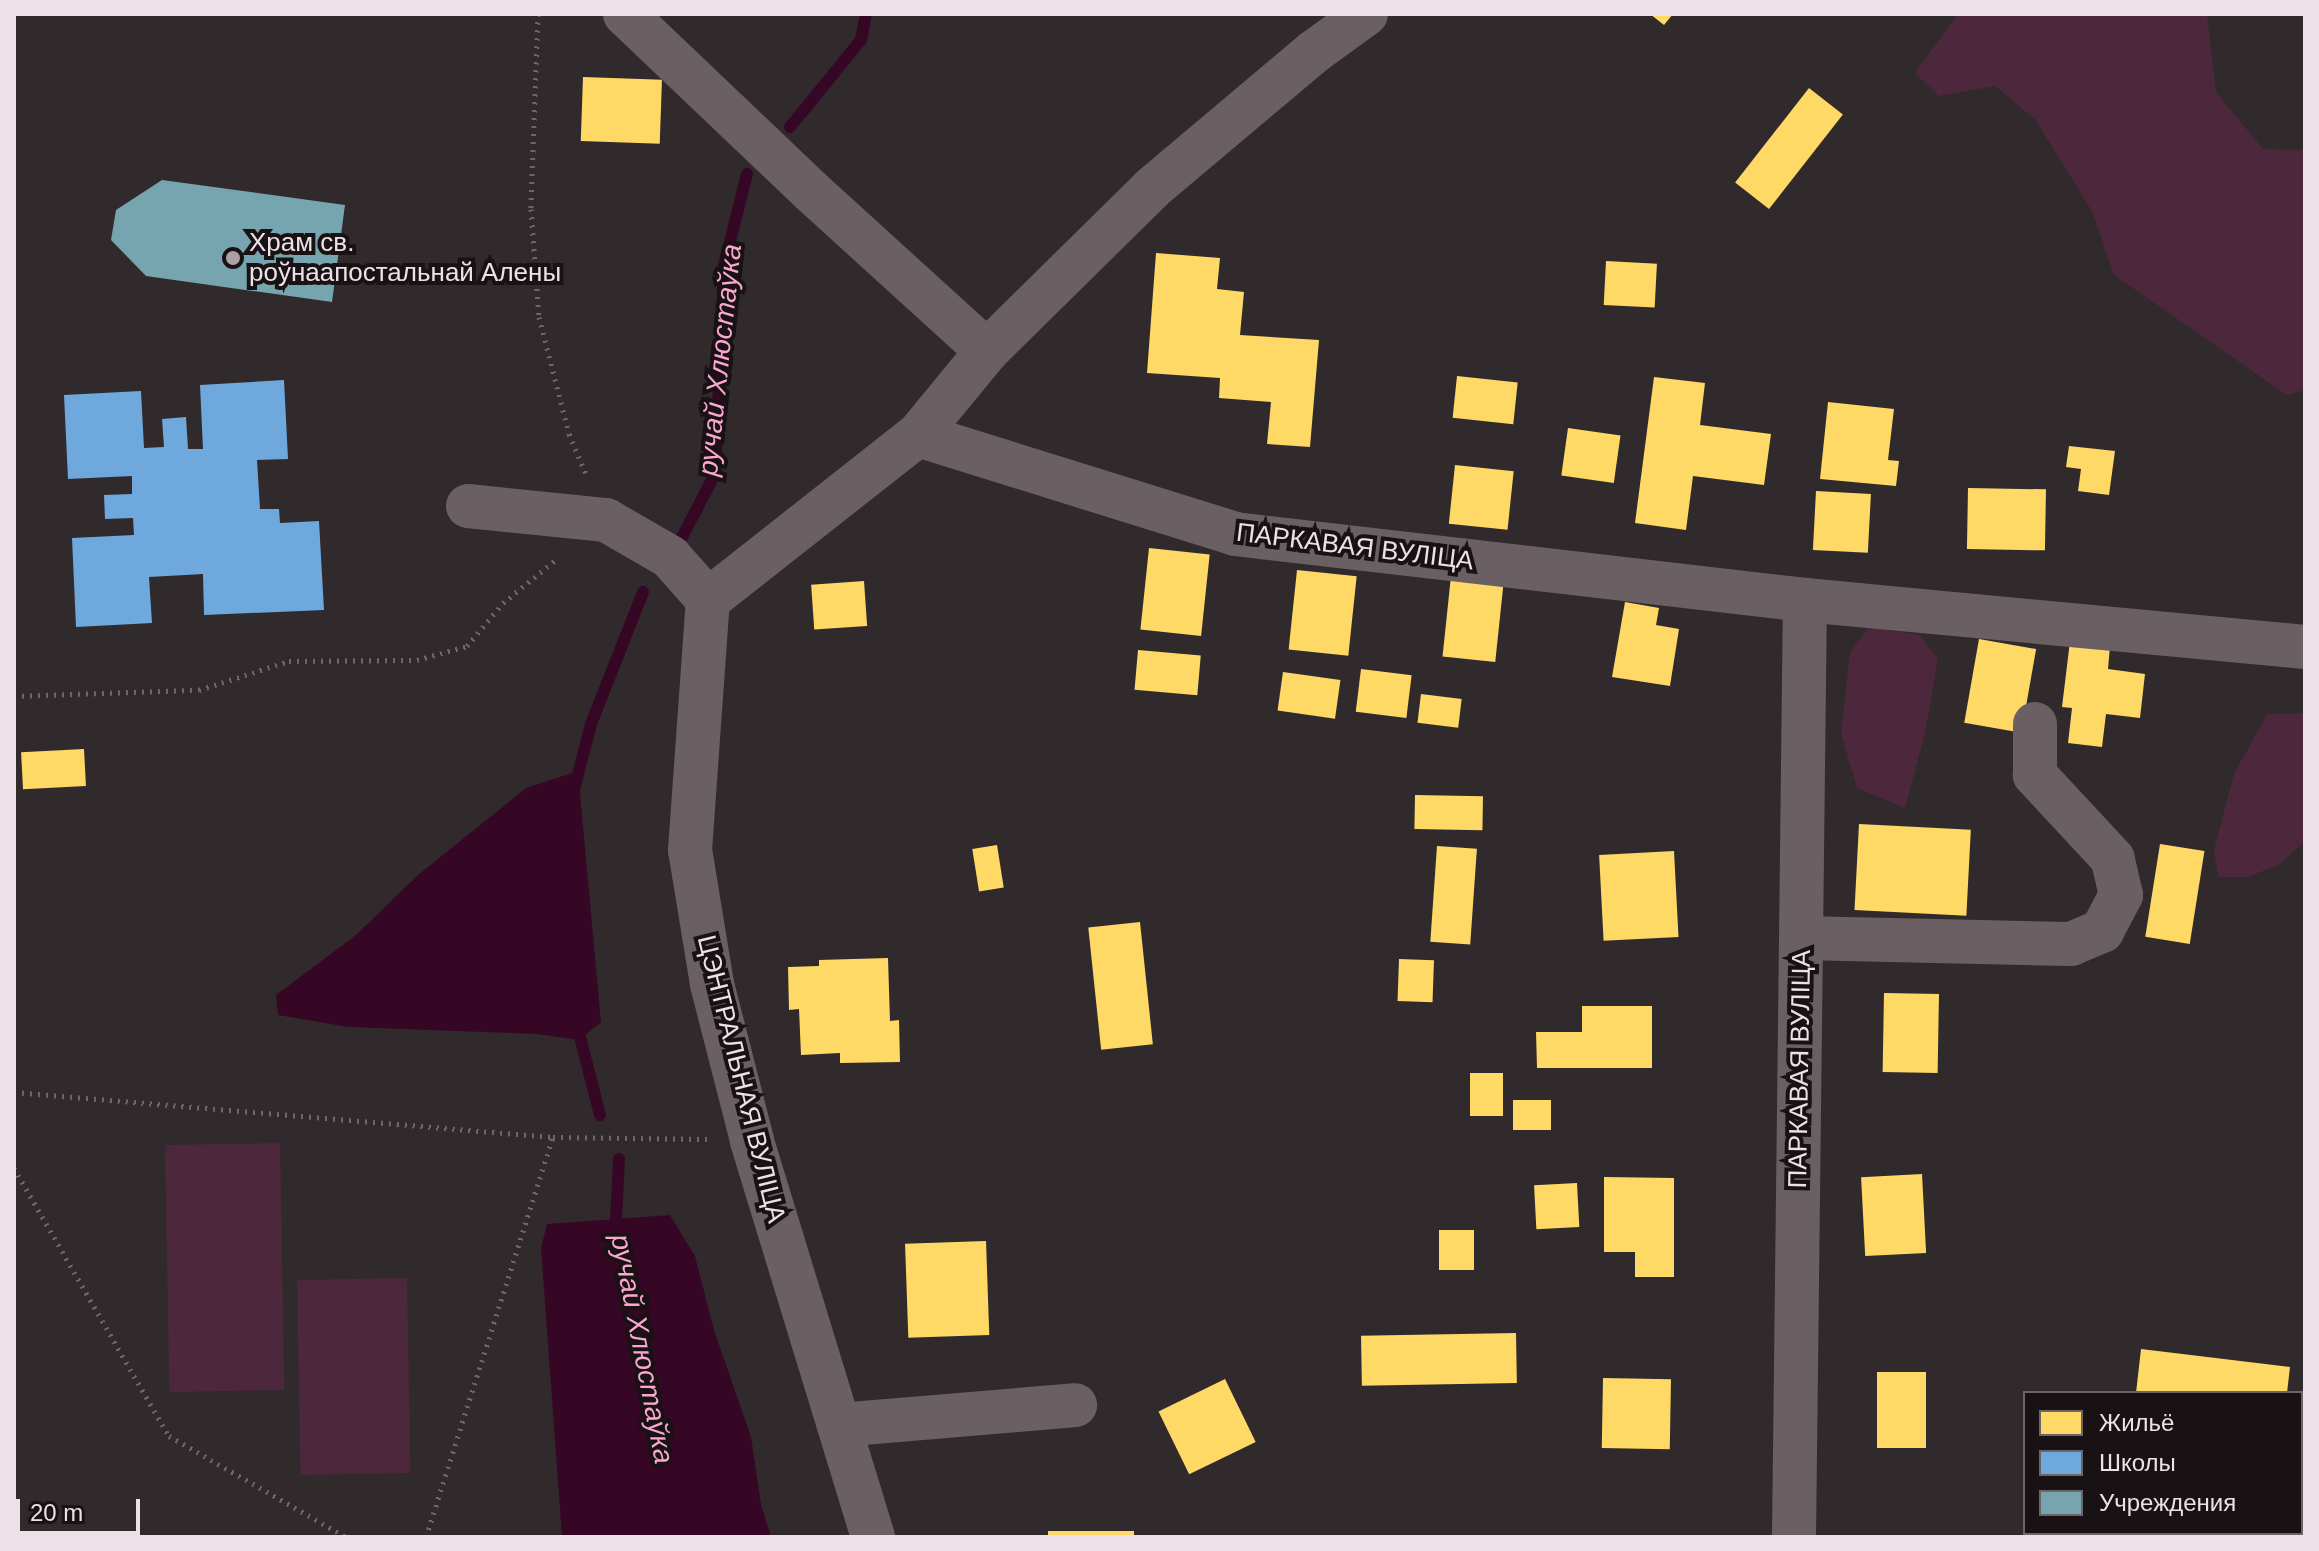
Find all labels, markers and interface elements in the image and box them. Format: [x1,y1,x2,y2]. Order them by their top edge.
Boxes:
place label: Храм св. роўнаапостальнай Алены [249,227,561,288]
water label: ручай Хлюстаўка [691,242,749,478]
marker: Храм св. роўнаапостальнай Алены [224,249,242,267]
street label: ПАРКАВАЯ ВУЛІЦА [1235,517,1475,577]
street label: ЦЭНТРАЛЬНАЯ ВУЛІЦА [690,932,792,1226]
street label: ПАРКАВАЯ ВУЛІЦА [1782,949,1818,1189]
water label: ручай Хлюстаўка [603,1231,681,1467]
legend [2023,1391,2303,1535]
text: Жильё [2099,1409,2174,1436]
text: Школы [2099,1449,2176,1476]
scale bar [20,1483,144,1533]
text: Учреждения [2099,1489,2236,1516]
text: 20 m [30,1499,83,1526]

